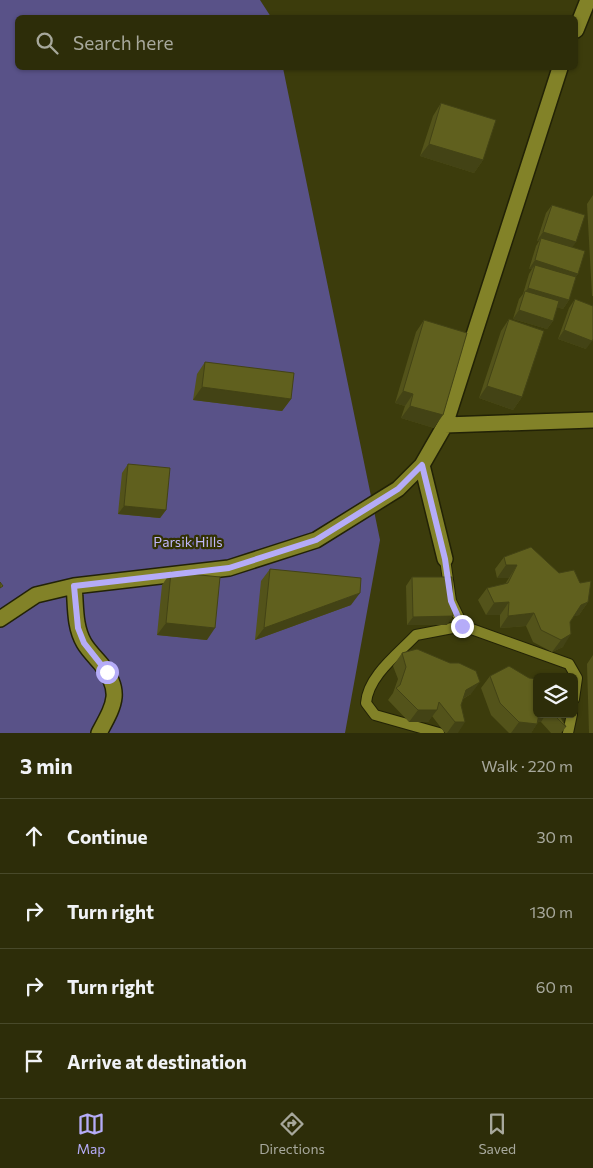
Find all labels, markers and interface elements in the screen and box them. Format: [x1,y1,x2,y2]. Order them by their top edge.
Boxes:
search box [15,15,578,70]
icon: search [33,29,61,57]
text: Search here [73,31,173,54]
park label: Parsik Hills [153,533,223,550]
route end [451,615,474,638]
route start [96,661,119,684]
map controls [533,673,578,718]
button: layers [533,673,578,718]
text: 3 min [20,753,73,778]
text: Walk · 220 m [481,756,573,775]
icon: ahead [20,822,48,850]
text: Continue [67,825,147,848]
text: 30 m [536,827,573,846]
icon: right [20,897,48,925]
text: Turn right [67,900,154,923]
text: 130 m [530,902,573,921]
icon: right [20,972,48,1000]
text: Turn right [67,975,154,998]
text: 60 m [536,977,573,996]
icon: arrive [20,1047,48,1075]
text: Arrive at destination [67,1050,247,1073]
tab: Map [77,1110,106,1157]
tab: Directions [259,1110,325,1157]
tab: Saved [478,1110,516,1157]

